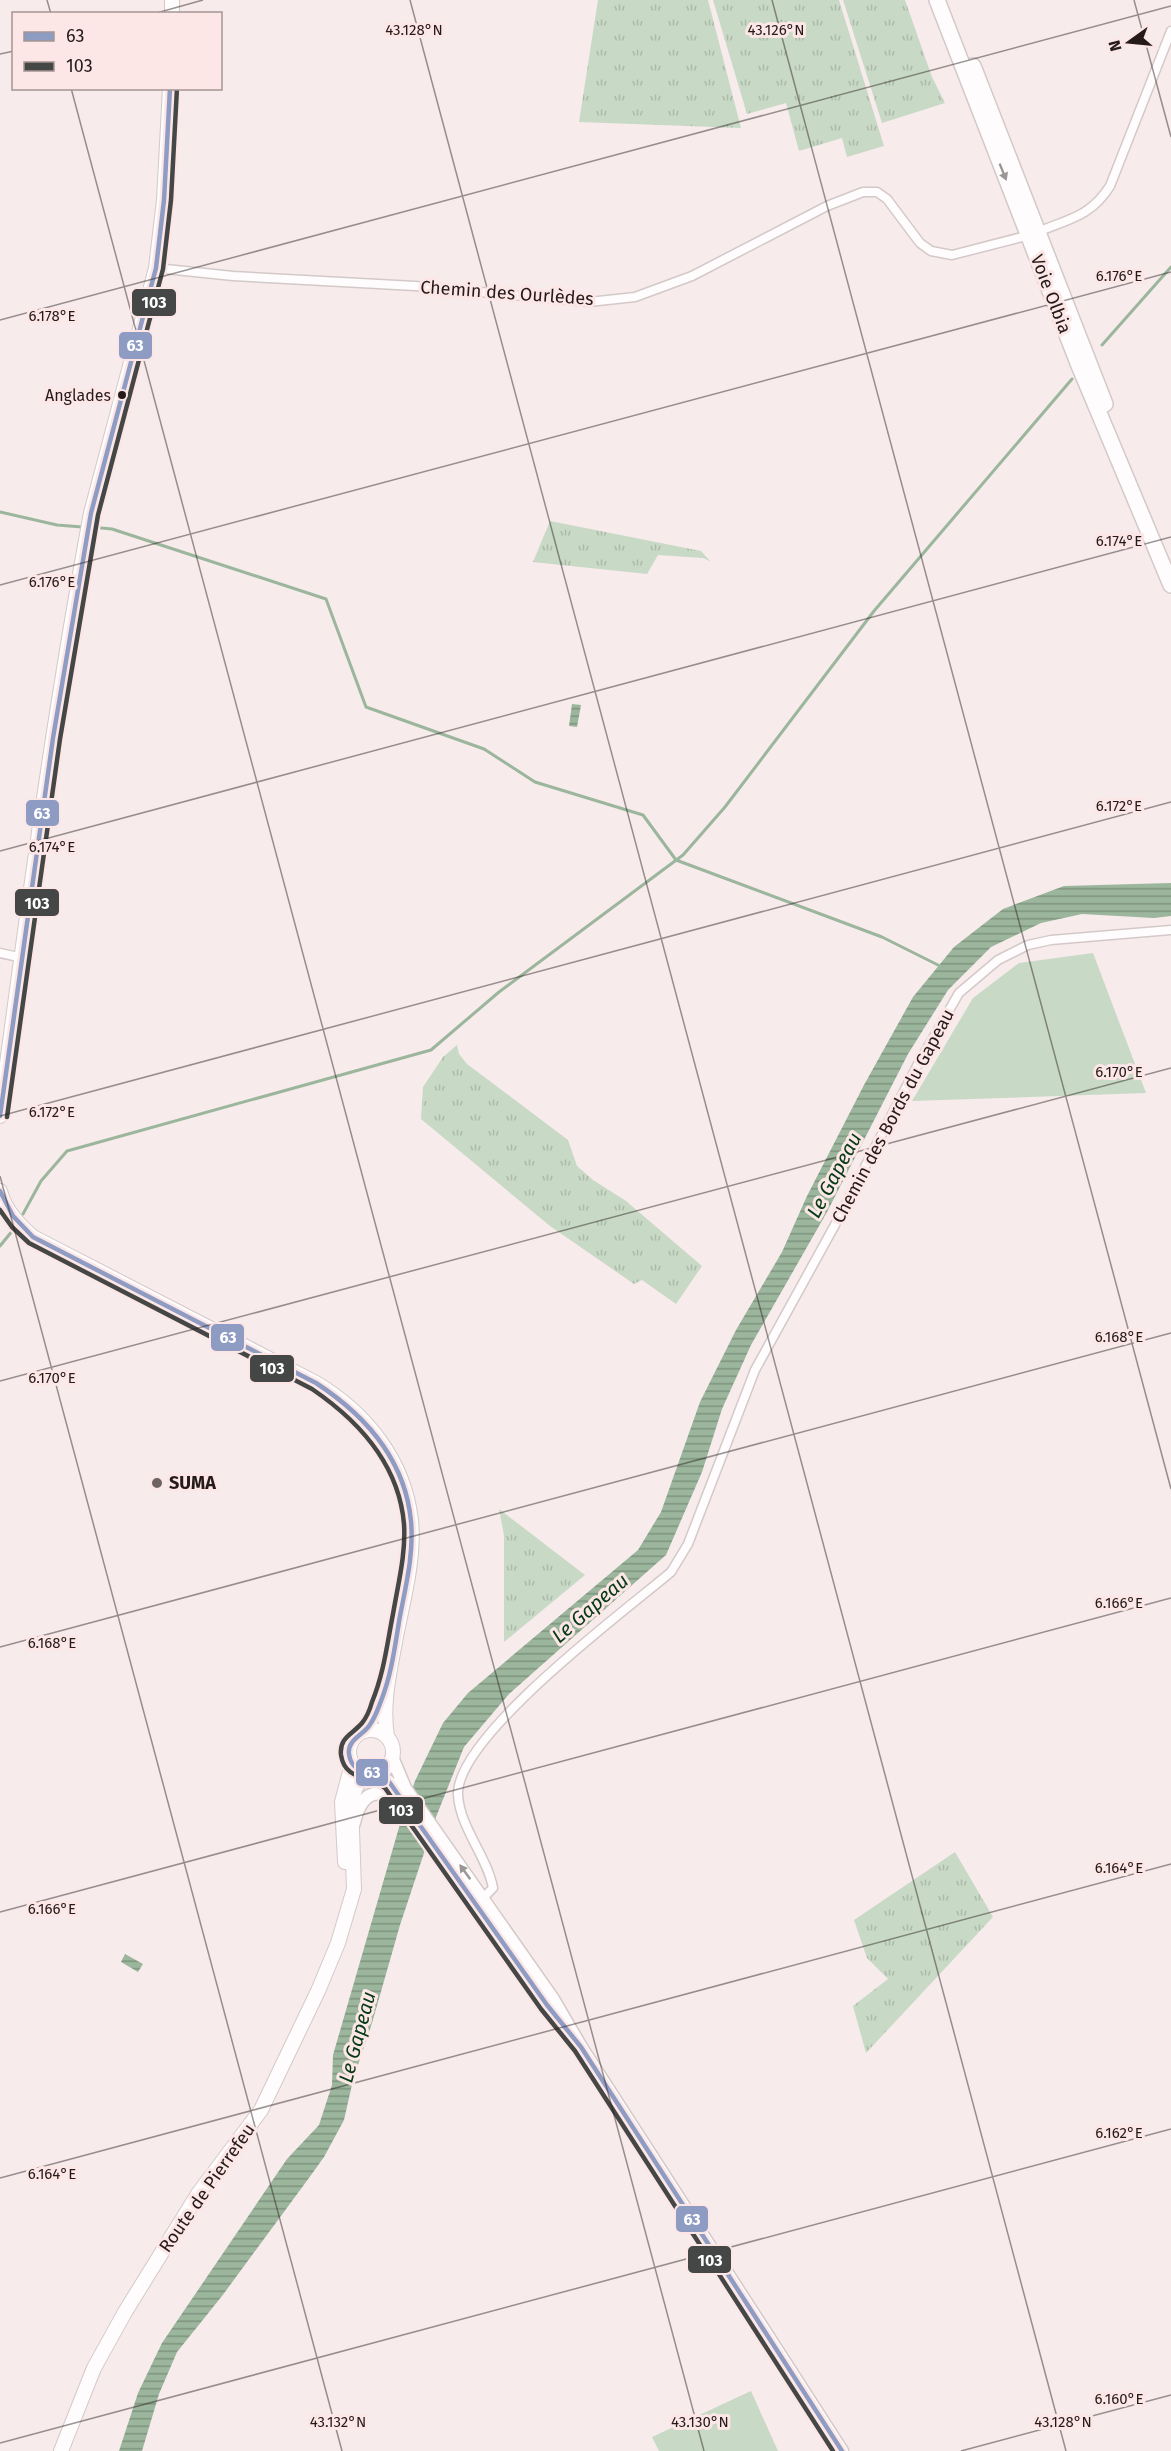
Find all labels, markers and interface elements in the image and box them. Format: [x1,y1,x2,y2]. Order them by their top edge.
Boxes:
legend [12,12,222,90]
north arrow [1099,12,1159,72]
text: 43.128°N [385,21,443,39]
text: 43.126°N [747,21,805,39]
text: 63 [66,25,84,47]
text: N [1104,38,1126,53]
text: 103 [66,55,93,77]
one-way arrow [998,164,1008,182]
street label: Voie Olbia [1026,251,1076,337]
text: 6.176°E [1096,267,1142,285]
street label: Chemin des Ourlèdes [420,276,594,310]
line badge: 103 [131,288,177,317]
text: 103 [142,293,166,312]
text: 6.178°E [28,307,76,325]
line badge: 63 [118,331,153,360]
text: 63 [126,336,144,355]
place label: Anglades [45,386,111,405]
marker: Anglades [116,389,128,401]
text: 6.174°E [1096,532,1142,550]
text: 6.176°E [29,573,75,591]
text: 6.172°E [1096,797,1142,815]
line badge: 63 [25,799,60,827]
text: 63 [33,804,51,823]
text: 6.174°E [29,838,75,856]
line badge: 103 [14,888,60,917]
text: 103 [25,894,49,913]
street label: Chemin des Bords du Gapeau [827,1005,959,1227]
text: 6.170°E [1095,1063,1143,1081]
text: 6.172°E [29,1103,75,1121]
water label: Le Gapeau [801,1128,867,1222]
line badge: 63 [210,1323,245,1352]
text: 63 [219,1328,237,1347]
text: 6.168°E [1095,1328,1143,1346]
line badge: 103 [249,1354,295,1383]
text: 103 [260,1359,284,1378]
text: 6.170°E [28,1369,76,1387]
place label: SUMA [169,1472,216,1494]
marker: SUMA [150,1476,164,1490]
water label: Le Gapeau [547,1568,633,1648]
text: 6.166°E [1095,1594,1143,1612]
text: 6.168°E [28,1634,76,1652]
line badge: 63 [355,1758,389,1787]
text: 63 [363,1763,381,1782]
line badge: 103 [378,1796,424,1825]
text: 103 [389,1801,413,1820]
text: 6.164°E [1095,1859,1143,1877]
one-way arrow [460,1865,472,1880]
text: 6.166°E [28,1900,76,1918]
water label: Le Gapeau [333,1989,381,2085]
street label: Route de Pierrefeu [154,2119,260,2257]
text: 6.162°E [1095,2124,1143,2142]
text: 6.164°E [28,2165,76,2183]
line badge: 63 [675,2205,709,2233]
text: 63 [683,2210,701,2229]
line badge: 103 [687,2245,732,2274]
text: 103 [698,2251,722,2270]
text: 6.160°E [1095,2390,1143,2408]
text: 43.132°N [310,2413,366,2431]
text: 43.130°N [671,2413,729,2431]
text: 43.128°N [1034,2413,1092,2431]

